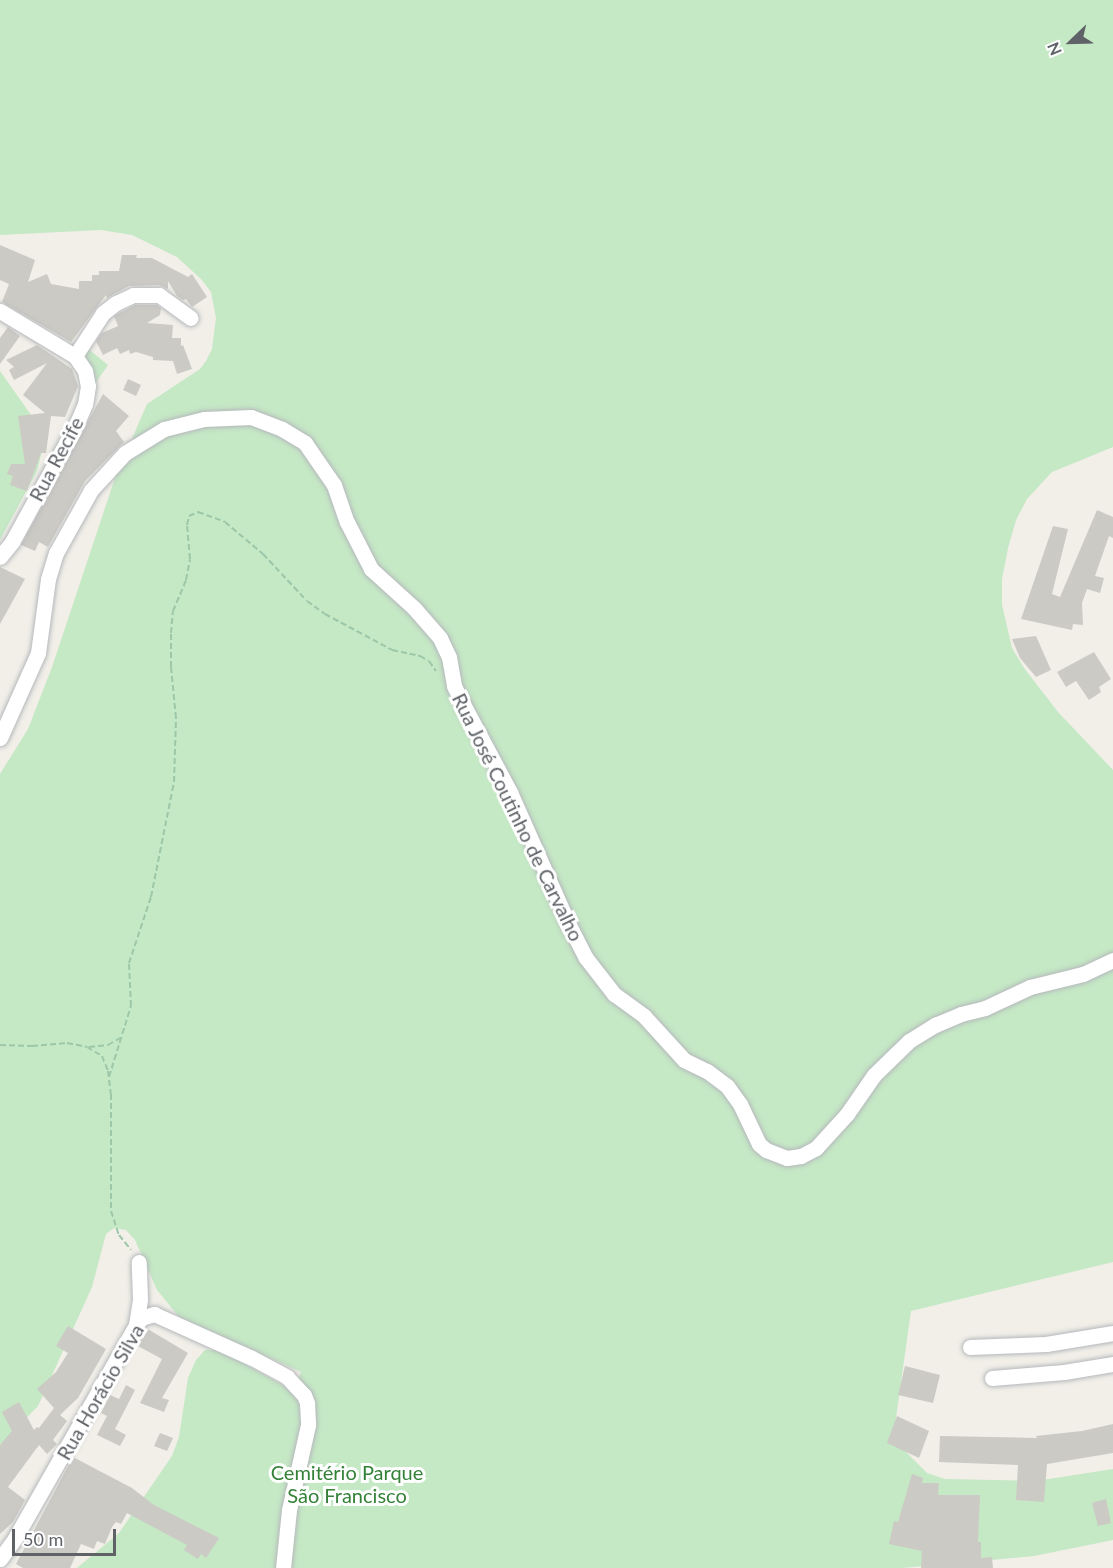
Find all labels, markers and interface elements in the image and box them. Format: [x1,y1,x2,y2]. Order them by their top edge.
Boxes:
north arrow [1041,12,1101,72]
text: N [1043,40,1065,59]
street label: Rua Recife [24,413,88,505]
street label: Rua José Coutinho de Carvalho [447,689,589,945]
street label: Rua Horácio Silva [51,1320,149,1464]
park label: Cemitério Parque São Francisco [271,1460,423,1507]
scale bar [15,1517,118,1555]
text: 50 m [23,1528,63,1550]

